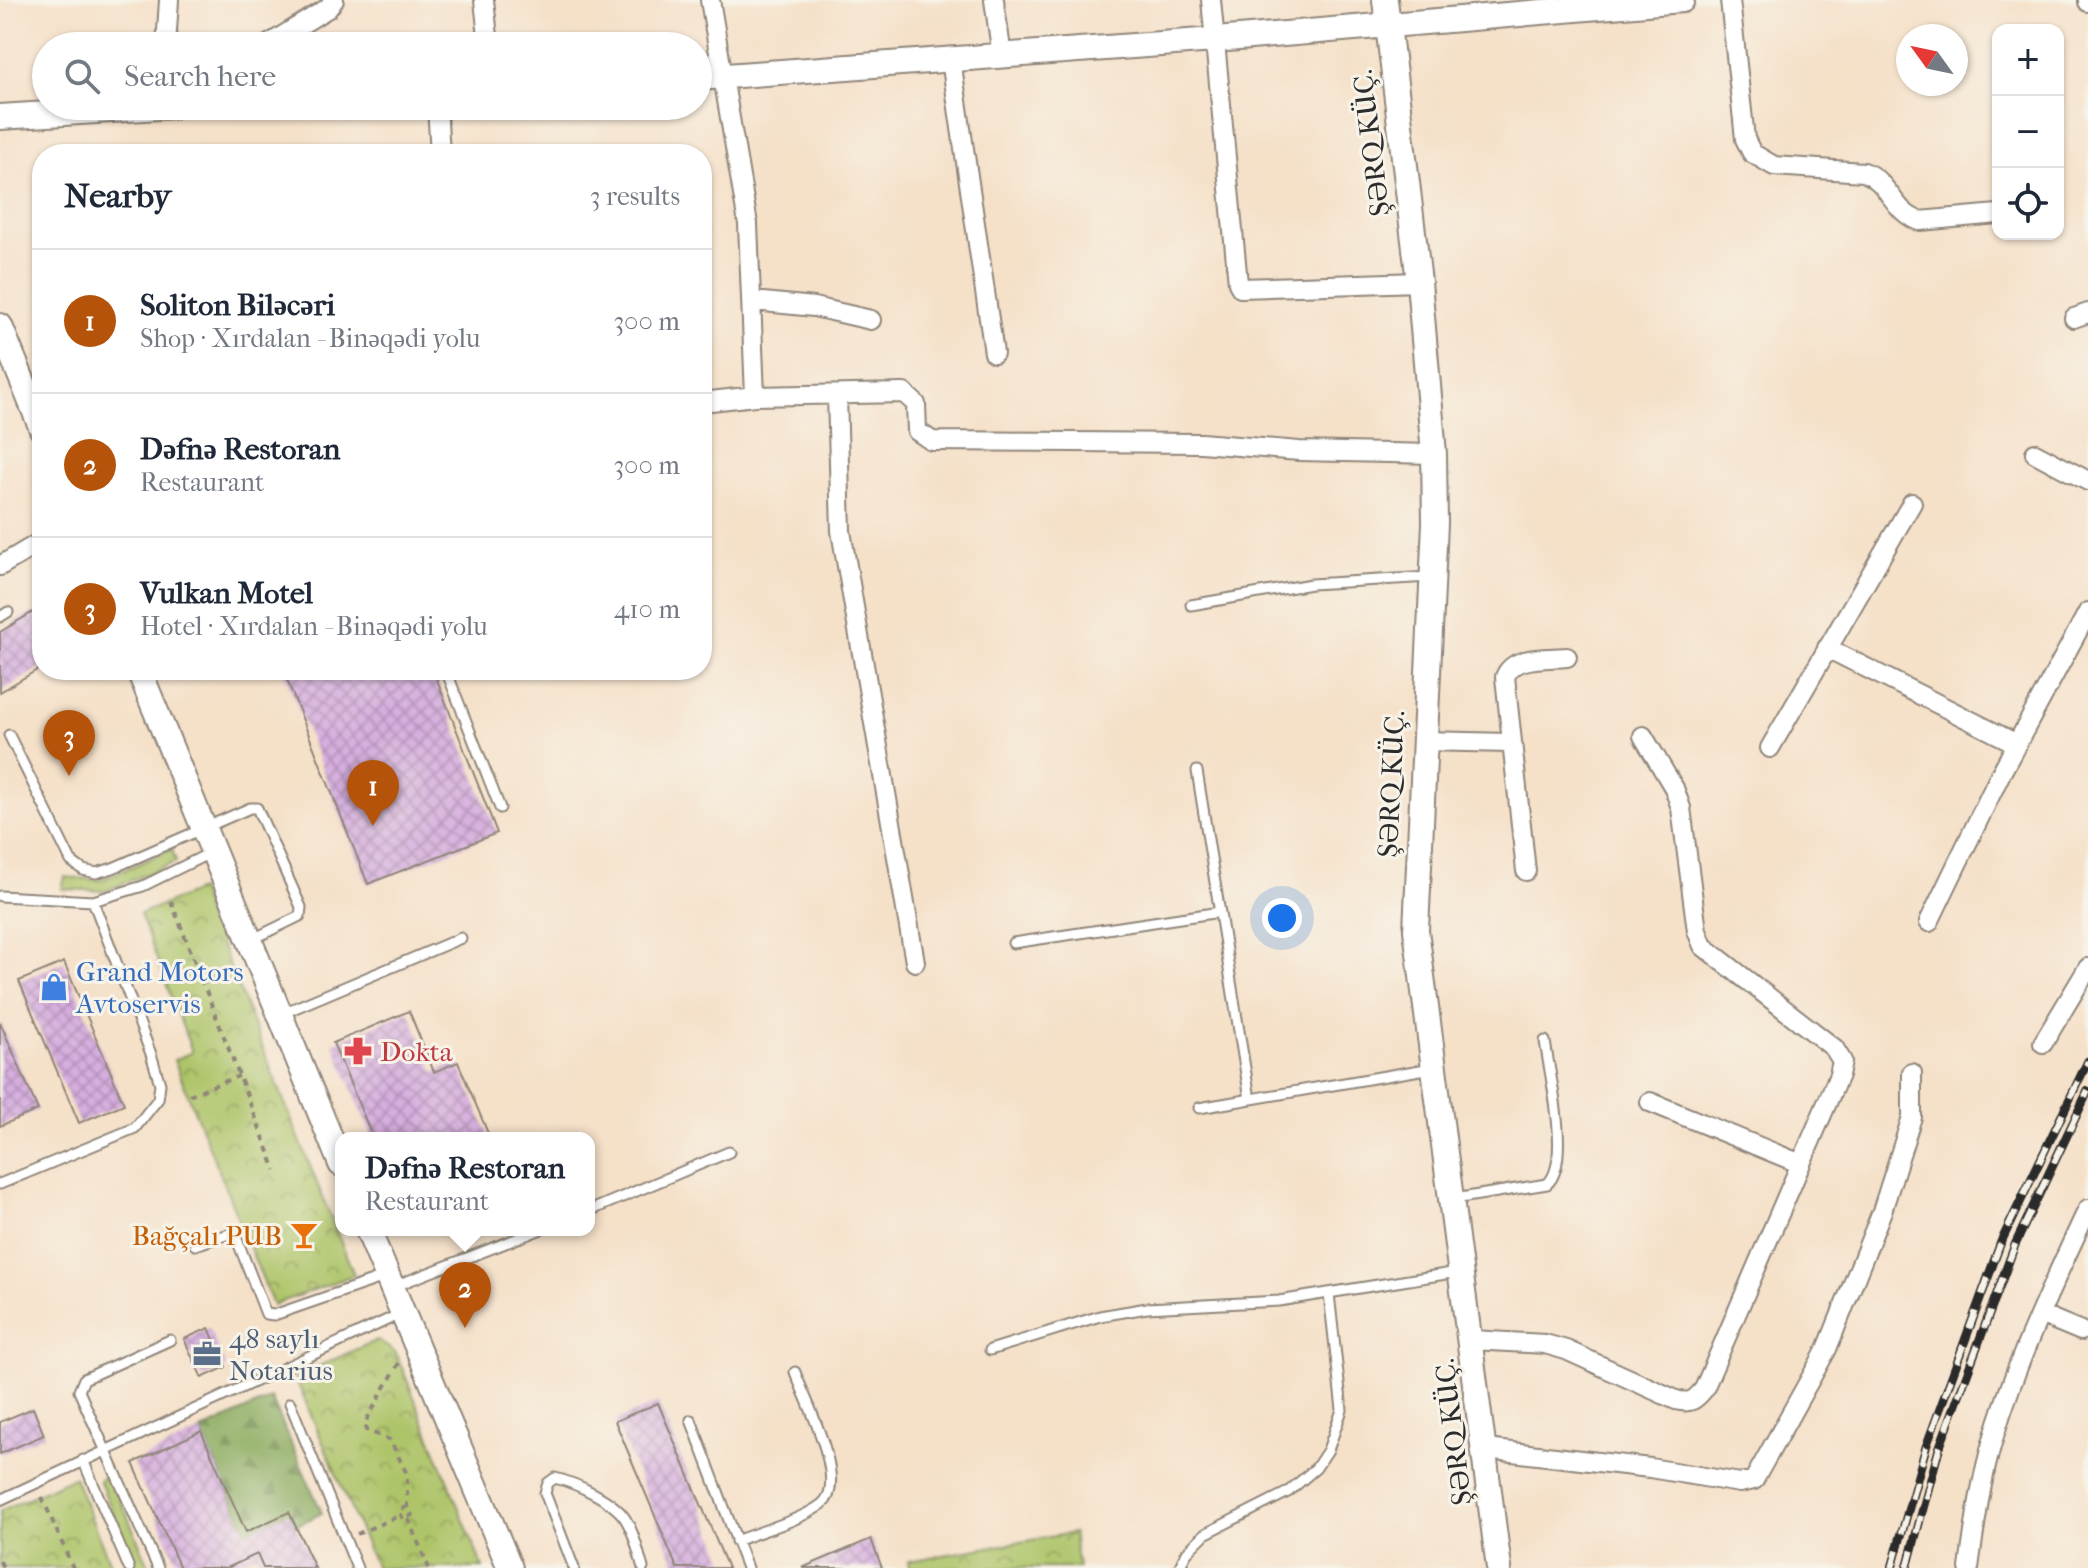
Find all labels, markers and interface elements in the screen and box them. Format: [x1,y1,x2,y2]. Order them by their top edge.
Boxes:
north arrow [1896,24,1968,96]
map controls [1992,24,2064,240]
button: + [1992,24,2064,96]
search box [32,32,712,120]
icon: search [60,54,104,98]
text: Search here [124,59,276,94]
street label: ŞƏRQ KÜÇ. [1346,68,1396,218]
button: − [1992,96,2064,168]
button: locate [1992,168,2064,240]
text: Nearby [64,176,171,216]
text: 3 results [590,181,680,212]
text: Soliton Biləcəri [140,288,335,323]
text: 1 [85,306,95,337]
text: 300 m [613,306,680,337]
text: Shop · Xırdalan - Binəqədi yolu [140,323,480,354]
text: Dəfnə Restoran [140,432,340,467]
text: 2 [83,450,97,481]
text: 300 m [613,450,680,481]
text: Restaurant [140,467,264,498]
text: Vulkan Motel [140,576,313,611]
text: 3 [85,594,95,625]
text: 410 m [614,594,680,625]
text: Hotel · Xırdalan - Binəqədi yolu [140,611,488,642]
pin: 3 [43,710,95,776]
street label: ŞƏRQ KÜÇ. [1371,710,1411,858]
pin: 1 [347,760,399,826]
your location [1262,898,1302,938]
place label: Grand Motors Avtoservis [75,955,244,1020]
shop icon: Grand Motors Avtoservis [39,972,69,1002]
place label: Dokta [380,1035,454,1068]
pharmacy icon: Dokta [343,1036,373,1066]
popup [335,1132,595,1236]
text: Dəfnə Restoran [365,1151,565,1186]
text: Restaurant [365,1186,489,1217]
place label: Bağçalı PUB [132,1219,282,1252]
bar icon: Bağçalı PUB [289,1220,319,1250]
pin: 2 [439,1262,491,1328]
place label: 48 saylı Notarius [229,1322,333,1387]
office icon: 48 saylı Notarius [192,1339,222,1369]
street label: ŞƏRQ KÜÇ. [1428,1357,1478,1507]

